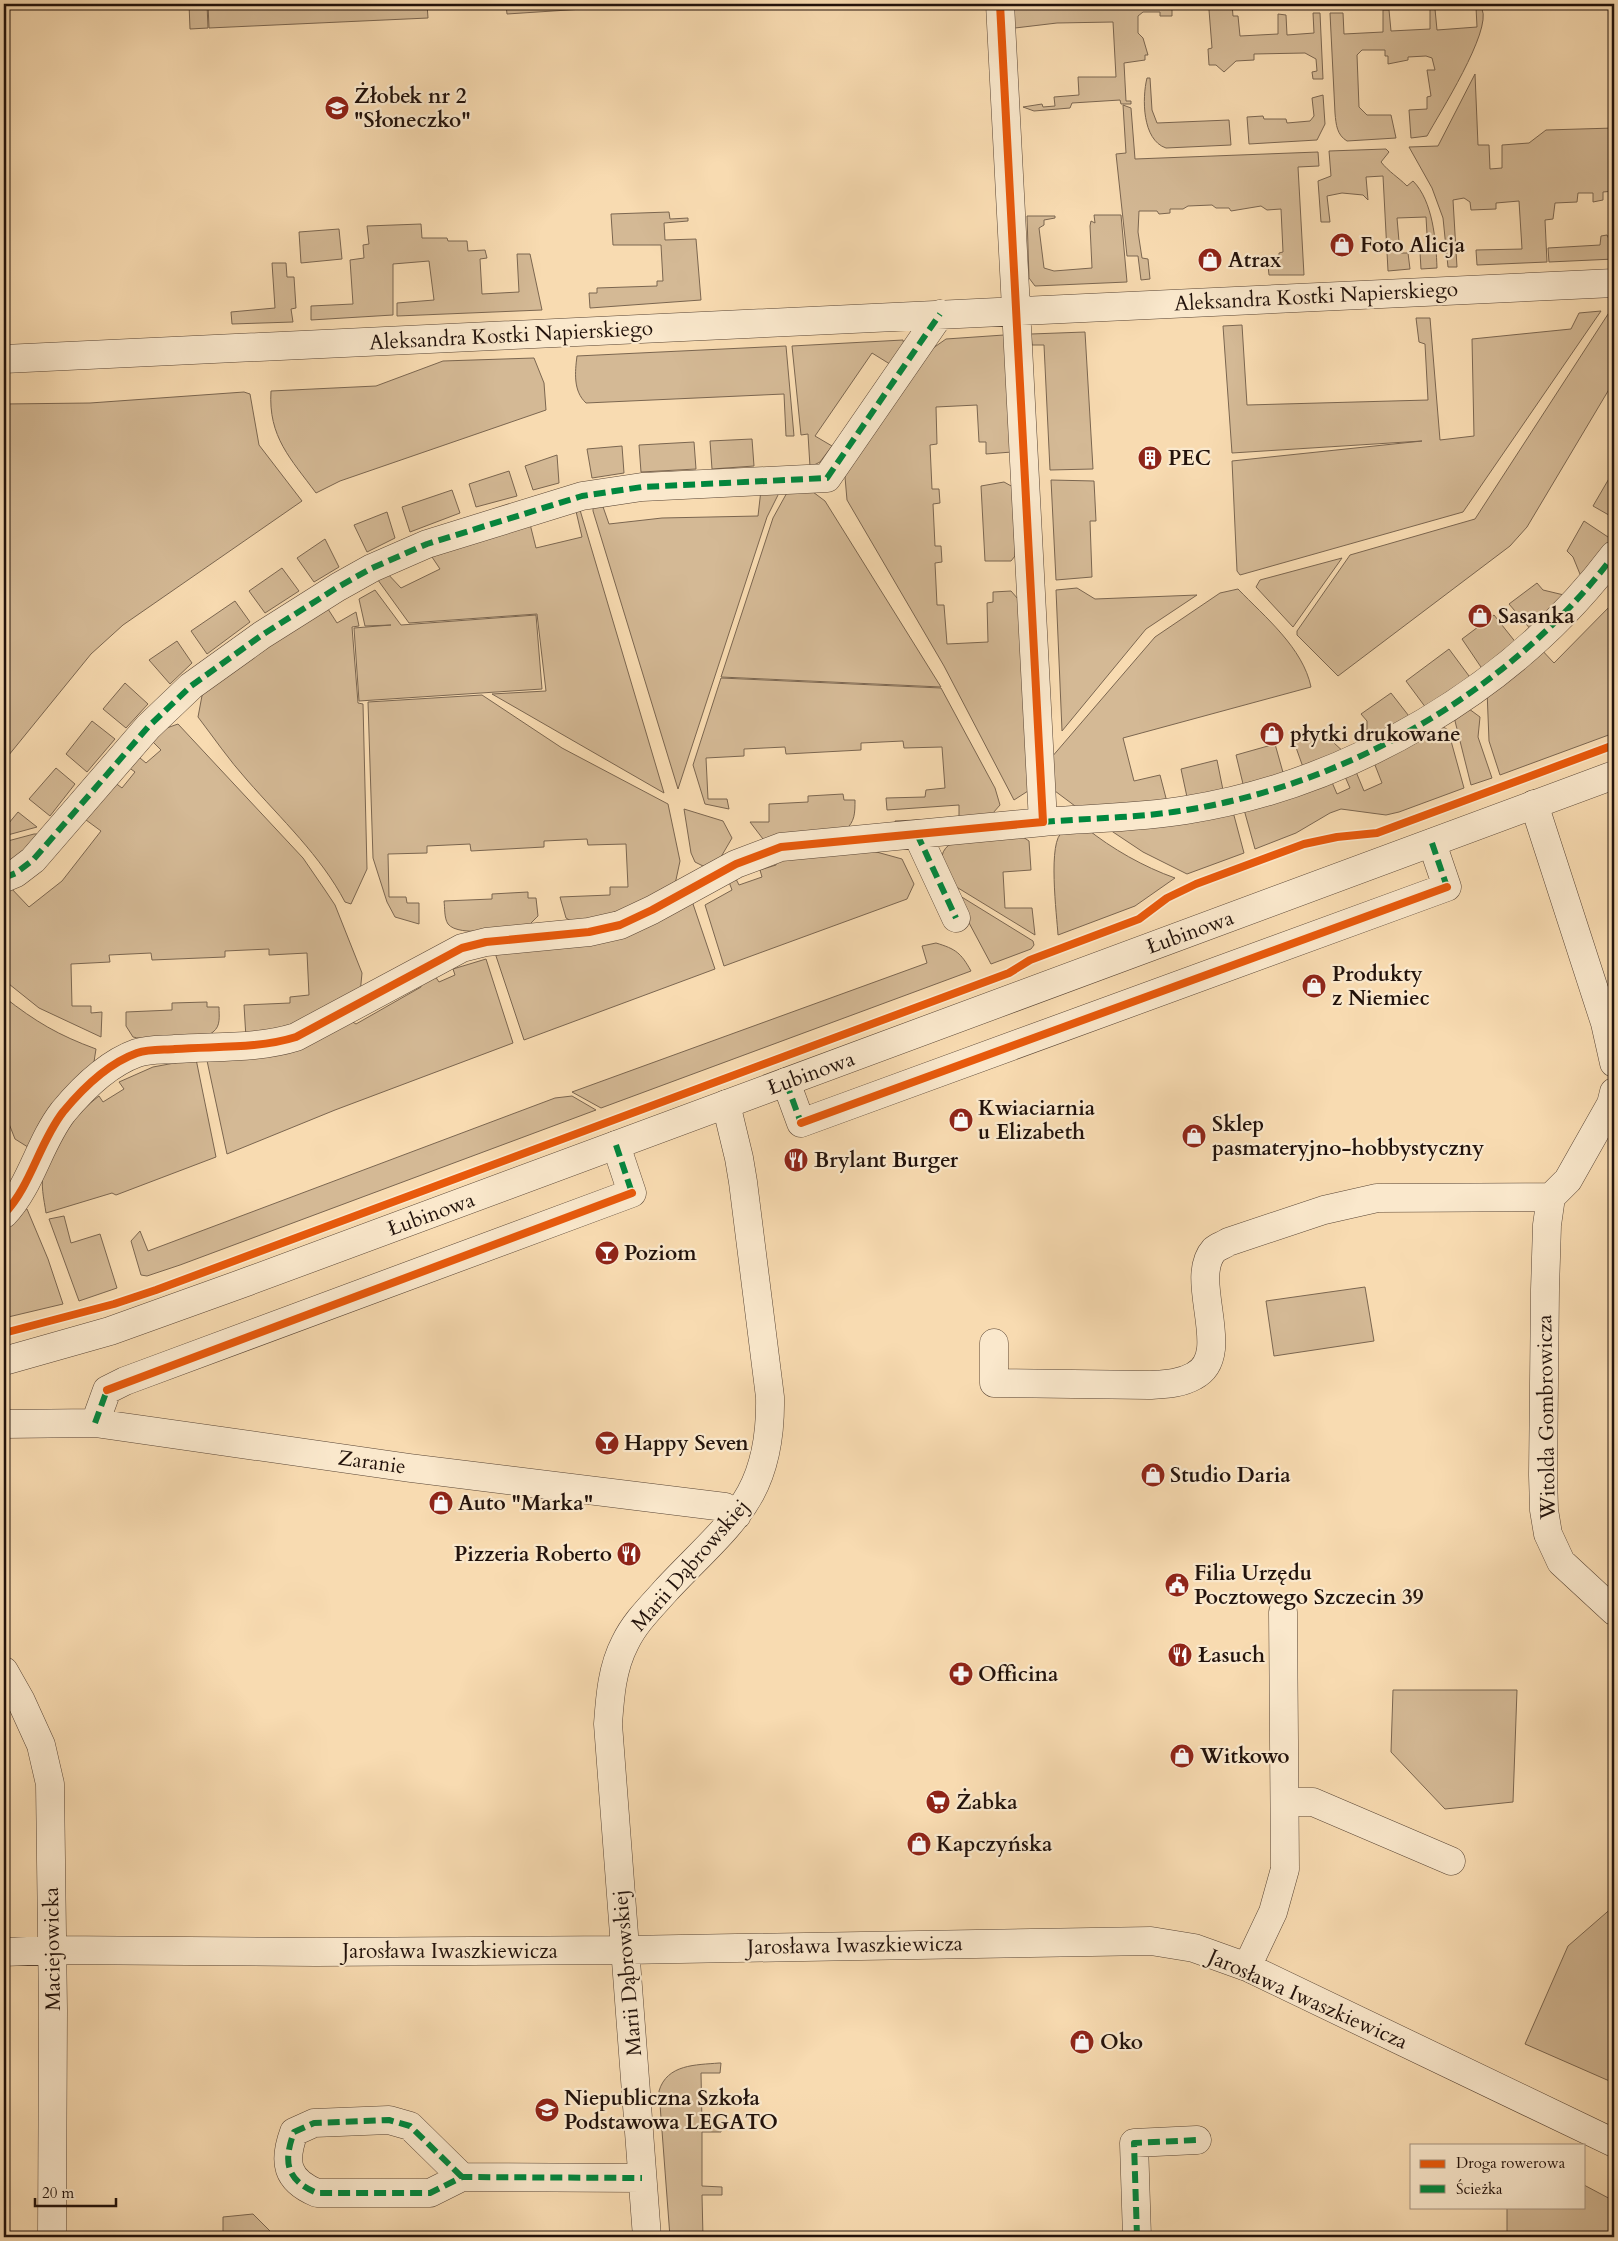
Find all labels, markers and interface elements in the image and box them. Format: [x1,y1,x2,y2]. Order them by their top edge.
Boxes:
place label: Żłobek nr 2 "Słoneczko" [354,82,471,135]
school or university icon: Żłobek nr 2 "Słoneczko" [324,95,350,121]
place label: Foto Alicja [1360,231,1466,260]
shop icon: Foto Alicja [1329,232,1355,258]
place label: Atrax [1228,246,1282,275]
shop icon: Atrax [1197,247,1223,273]
street label: Aleksandra Kostki Napierskiego [1173,275,1459,318]
street label: Aleksandra Kostki Napierskiego [368,314,654,357]
place label: PEC [1168,444,1211,473]
building icon: PEC [1137,445,1163,471]
place label: Sasanka [1498,602,1575,631]
shop icon: Sasanka [1467,603,1493,629]
place label: płytki drukowane [1290,720,1461,749]
shop icon: płytki drukowane [1259,721,1285,747]
street label: Łubinowa [1143,903,1238,962]
place label: Produkty z Niemiec [1332,960,1430,1013]
shop icon: Produkty z Niemiec [1301,973,1327,999]
street label: Łubinowa [764,1044,859,1103]
place label: Kwiaciarnia u Elizabeth [978,1094,1096,1147]
shop icon: Kwiaciarnia u Elizabeth [948,1107,974,1133]
place label: Sklep pasmateryjno-hobbystyczny [1212,1110,1484,1163]
shop icon: Sklep pasmateryjno-hobbystyczny [1181,1123,1207,1149]
place label: Brylant Burger [814,1146,959,1175]
restaurant icon: Brylant Burger [783,1147,809,1173]
street label: Łubinowa [384,1185,479,1244]
place label: Poziom [624,1239,697,1268]
bar icon: Poziom [594,1240,620,1266]
street label: Witolda Gombrowicza [1530,1314,1563,1521]
place label: Happy Seven [624,1429,749,1458]
bar icon: Happy Seven [594,1430,620,1456]
street label: Zaranie [336,1443,408,1482]
place label: Studio Daria [1170,1461,1291,1490]
shop icon: Studio Daria [1140,1462,1166,1488]
place label: Auto "Marka" [458,1489,593,1518]
shop icon: Auto "Marka" [428,1490,454,1516]
street label: Marii Dąbrowskiej [625,1493,756,1638]
place label: Pizzeria Roberto [454,1540,612,1569]
restaurant icon: Pizzeria Roberto [616,1541,642,1567]
place label: Filia Urzędu Pocztowego Szczecin 39 [1194,1559,1424,1612]
public building icon: Filia Urzędu Pocztowego Szczecin 39 [1164,1572,1190,1598]
place label: Łasuch [1198,1641,1265,1670]
restaurant icon: Łasuch [1167,1642,1193,1668]
place label: Officina [978,1660,1059,1689]
pharmacy icon: Officina [948,1661,974,1687]
place label: Witkowo [1199,1742,1290,1771]
shop icon: Witkowo [1169,1743,1195,1769]
place label: Żabka [956,1788,1018,1817]
supermarket icon: Żabka [925,1789,951,1815]
place label: Kapczyńska [936,1830,1053,1859]
shop icon: Kapczyńska [906,1831,932,1857]
street label: Maciejowicka [37,1887,68,2011]
street label: Marii Dąbrowskiej [606,1889,649,2057]
street label: Jarosława Iwaszkiewicza [744,1929,963,1962]
street label: Jarosława Iwaszkiewicza [339,1937,558,1966]
street label: Jarosława Iwaszkiewicza [1201,1941,1412,2057]
place label: Oko [1100,2028,1143,2057]
shop icon: Oko [1069,2029,1095,2055]
place label: Niepubliczna Szkoła Podstawowa LEGATO [564,2084,778,2137]
school or university icon: Niepubliczna Szkoła Podstawowa LEGATO [534,2097,560,2123]
legend [1410,2144,1586,2208]
text: Droga rowerowa [1456,2153,1566,2173]
scale bar [35,2176,116,2208]
text: Ścieżka [1456,2179,1503,2199]
text: 20 m [42,2183,74,2203]

